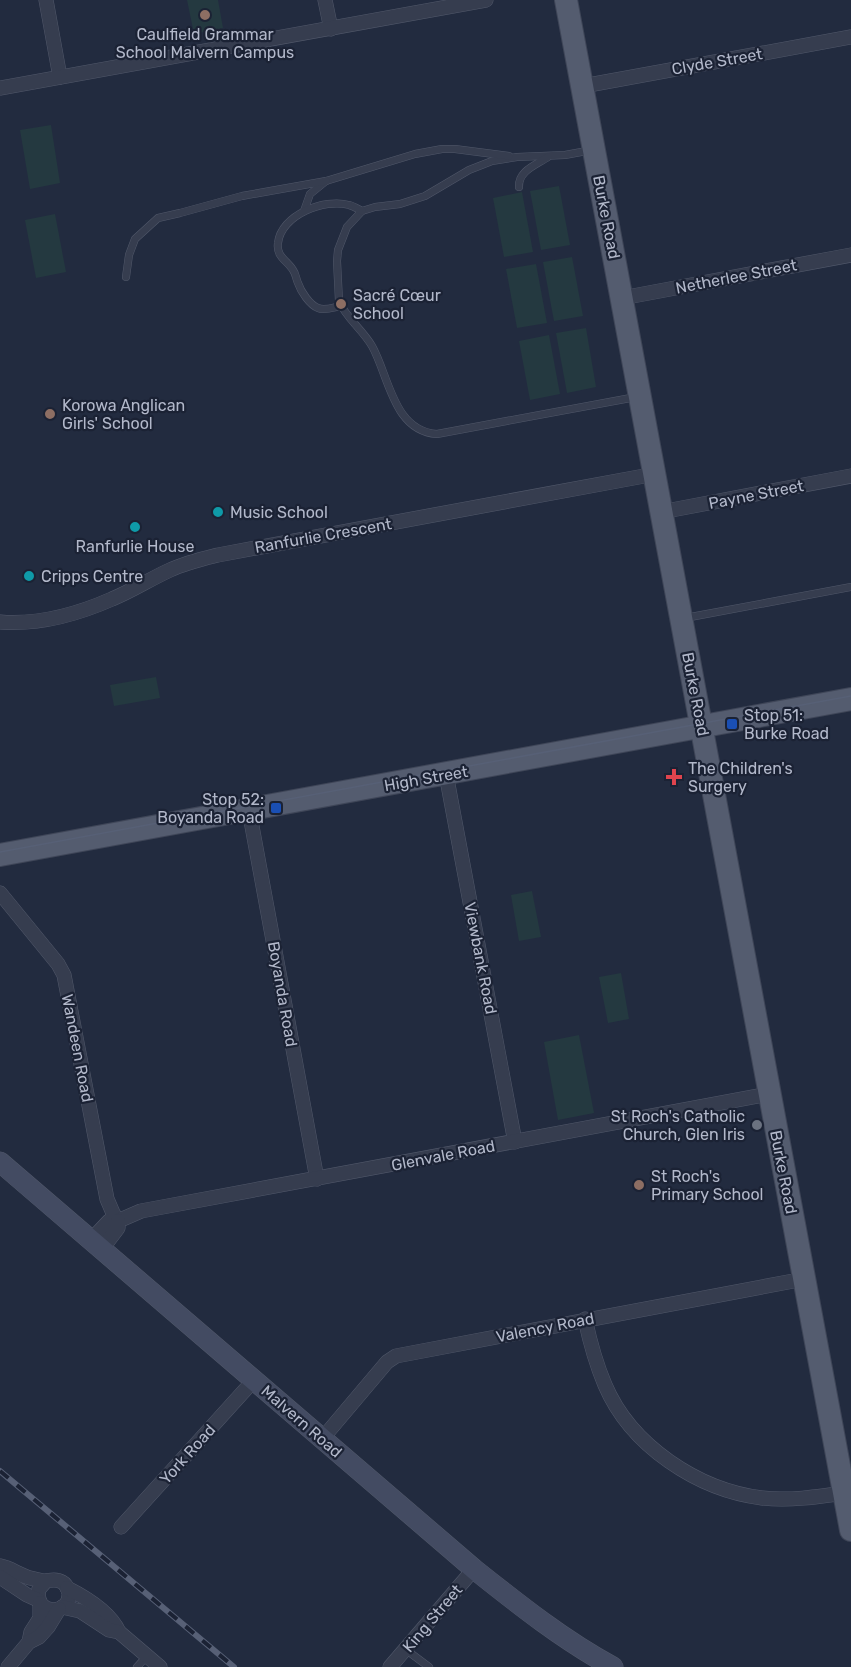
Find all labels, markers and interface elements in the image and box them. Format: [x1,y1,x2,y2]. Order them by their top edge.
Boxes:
marker: Caulfield Grammar School Malvern Campus [198,8,212,22]
place label: Caulfield Grammar School Malvern Campus [116,25,294,62]
street label: Clyde Street [670,44,764,79]
street label: Burke Road [589,174,624,261]
street label: Netherlee Street [674,255,798,298]
place label: Sacré Cœur School [353,286,441,323]
marker: Sacré Cœur School [334,297,348,311]
place label: Korowa Anglican Girls' School [62,396,185,433]
marker: Korowa Anglican Girls' School [43,407,57,421]
street label: Payne Street [707,476,805,513]
place label: Music School [230,503,328,522]
marker: Music School [211,505,225,519]
street label: Ranfurlie Crescent [253,514,393,557]
marker: Ranfurlie House [128,520,142,534]
place label: Ranfurlie House [76,537,194,556]
place label: Cripps Centre [41,567,143,586]
marker: Cripps Centre [22,569,36,583]
street label: Burke Road [678,651,713,738]
place label: Stop 51: Burke Road [744,706,829,743]
marker: Stop 51: Burke Road [725,717,739,731]
place label: The Children's Surgery [688,759,793,796]
street label: High Street [383,762,469,795]
marker: The Children's Surgery [665,768,683,786]
place label: Stop 52: Boyanda Road [157,790,264,827]
marker: Stop 52: Boyanda Road [269,801,283,815]
street label: Viewbank Road [460,900,501,1016]
street label: Boyanda Road [264,940,301,1048]
street label: Wandeen Road [58,992,97,1104]
place label: St Roch's Catholic Church, Glen Iris [611,1107,745,1144]
marker: St Roch's Catholic Church, Glen Iris [750,1118,764,1132]
street label: Burke Road [766,1129,801,1216]
street label: Glenvale Road [390,1136,497,1175]
place label: St Roch's Primary School [651,1167,763,1204]
marker: St Roch's Primary School [632,1178,646,1192]
street label: Valency Road [494,1309,596,1346]
street label: Malvern Road [257,1381,346,1462]
street label: York Road [155,1420,219,1488]
street label: King Street [398,1580,466,1656]

